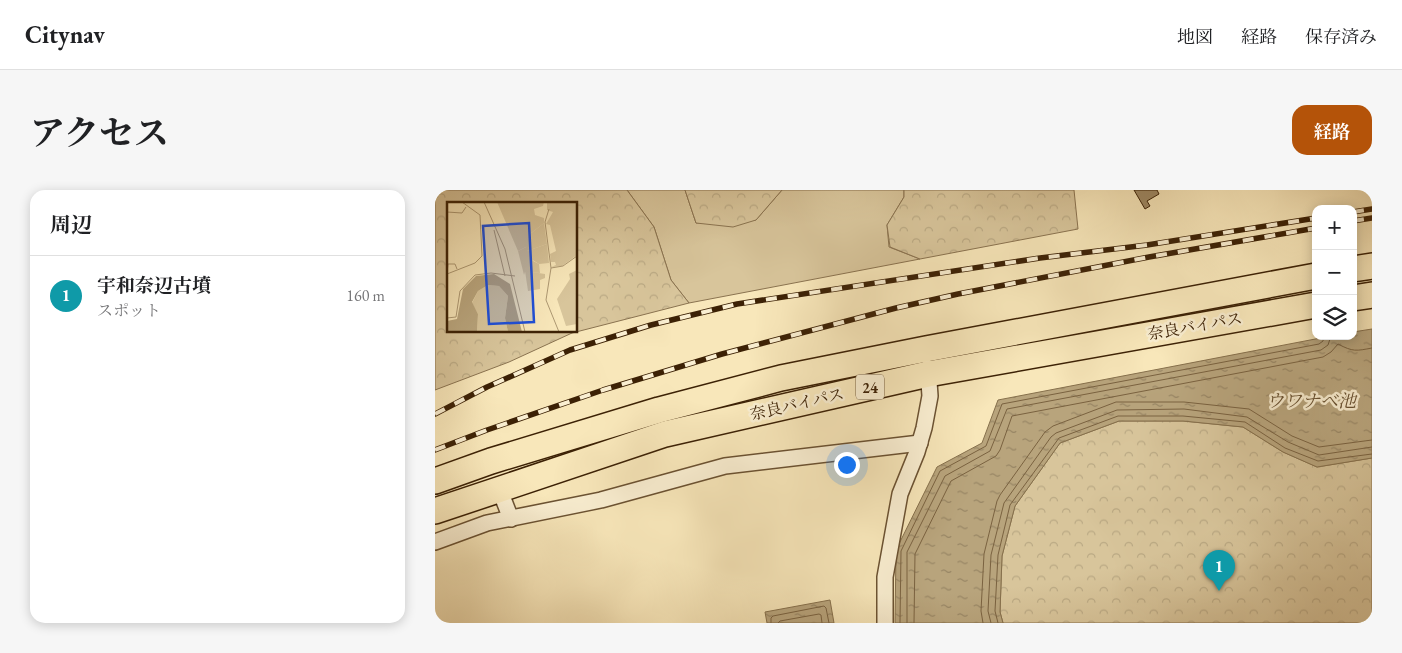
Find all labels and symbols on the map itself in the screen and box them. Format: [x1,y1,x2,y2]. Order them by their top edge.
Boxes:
inset map [447,202,577,332]
street label: 奈良バイパス [1146,307,1244,345]
road number: 24 [856,374,884,400]
street label: 奈良バイパス [748,383,846,425]
water label: ウワナベ池 [1266,389,1358,412]
your location [834,452,860,478]
pin: 1 [1203,550,1235,591]

